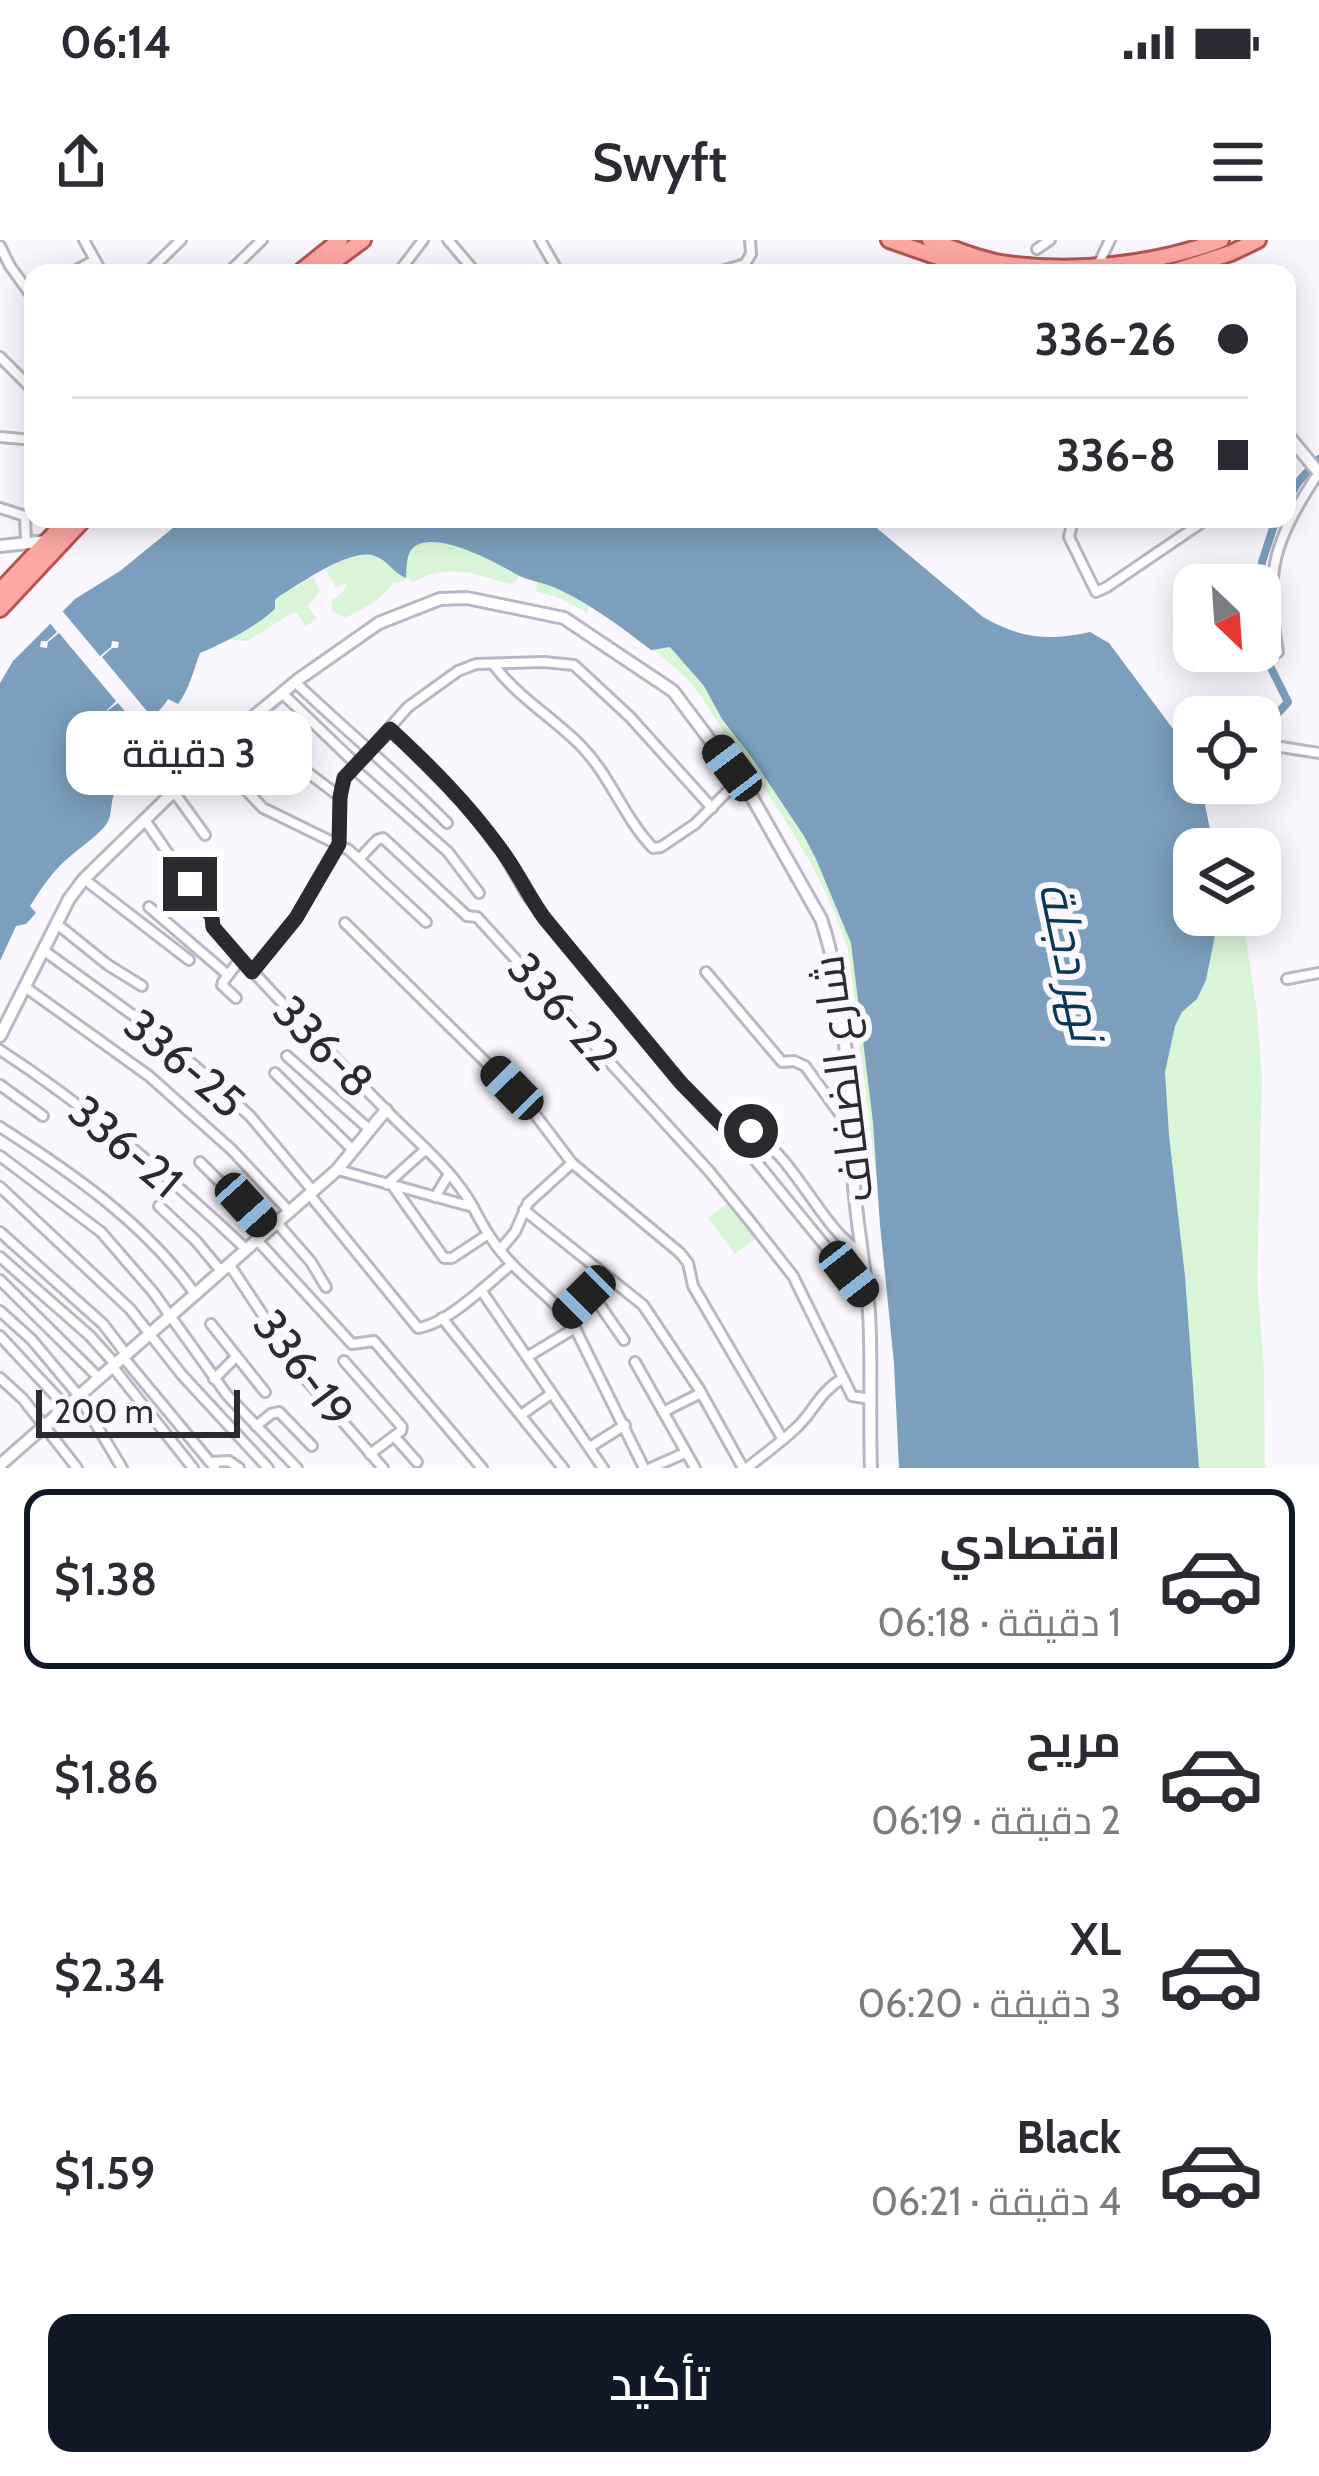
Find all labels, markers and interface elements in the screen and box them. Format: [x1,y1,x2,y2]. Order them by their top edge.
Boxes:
text: 06:14 [60,15,172,69]
icon: share [48,129,114,195]
text: Swyft [592,129,727,195]
icon: menu [1205,129,1271,195]
text: 336-26 [1035,312,1176,366]
text: 336-8 [1056,428,1176,482]
north arrow [1173,564,1281,672]
map controls [1173,564,1281,936]
button: locate [1173,696,1281,804]
callout: 3 دقيقة [67,710,313,794]
car [696,728,768,808]
text: 3 دقيقة [122,729,256,777]
button: layers [1173,828,1281,936]
route end [163,857,217,911]
water label: نهر دجلة [1027,876,1118,1051]
street label: 336-22 [497,941,631,1081]
street label: شارع الضفاف [800,952,888,1206]
street label: 336-8 [263,984,385,1108]
street label: 336-25 [114,997,256,1129]
car [474,1050,550,1126]
street label: 336-21 [59,1083,193,1209]
route start [724,1104,778,1158]
car [209,1166,283,1244]
car [813,1235,885,1313]
car [546,1259,622,1335]
street label: 336-19 [242,1299,366,1437]
scale bar [36,1384,240,1437]
text: 200 m [54,1391,154,1431]
text: اقتصادي [940,1516,1121,1570]
icon: car [1157,1525,1265,1633]
text: $1.38 [54,1552,157,1606]
text: 1 دقيقة · 06:18 [877,1598,1121,1646]
text: مريح [1026,1714,1121,1768]
icon: car [1157,1723,1265,1831]
text: $1.86 [54,1750,158,1804]
text: 2 دقيقة · 06:19 [871,1796,1121,1844]
text: XL [1070,1912,1121,1966]
icon: car [1157,1921,1265,2029]
text: $2.34 [54,1948,165,2002]
text: 3 دقيقة · 06:20 [858,1979,1121,2027]
text: Black [1017,2110,1121,2164]
icon: car [1157,2119,1265,2227]
text: $1.59 [54,2146,155,2200]
text: 4 دقيقة · 06:21 [871,2177,1121,2225]
button: تأكيد [48,2314,1271,2452]

